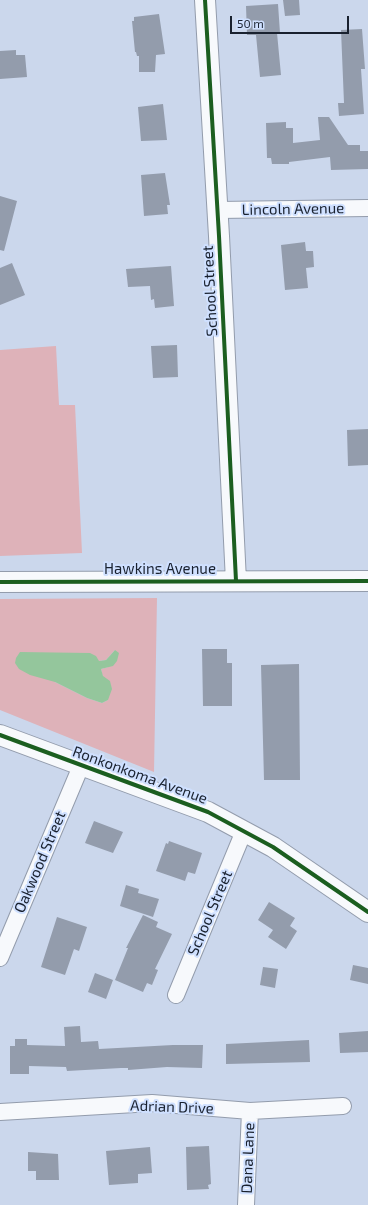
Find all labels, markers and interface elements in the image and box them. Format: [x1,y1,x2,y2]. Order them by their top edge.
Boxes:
scale bar [232,8,351,34]
text: 50 m [237,16,264,30]
street label: Lincoln Avenue [242,199,344,219]
street label: School Street [199,245,221,337]
street label: Hawkins Avenue [104,560,216,578]
street label: Ronkonkoma Avenue [70,742,210,808]
street label: Oakwood Street [10,808,70,916]
street label: School Street [184,868,236,958]
street label: Adrian Drive [130,1097,214,1117]
street label: Dana Lane [238,1122,258,1194]

